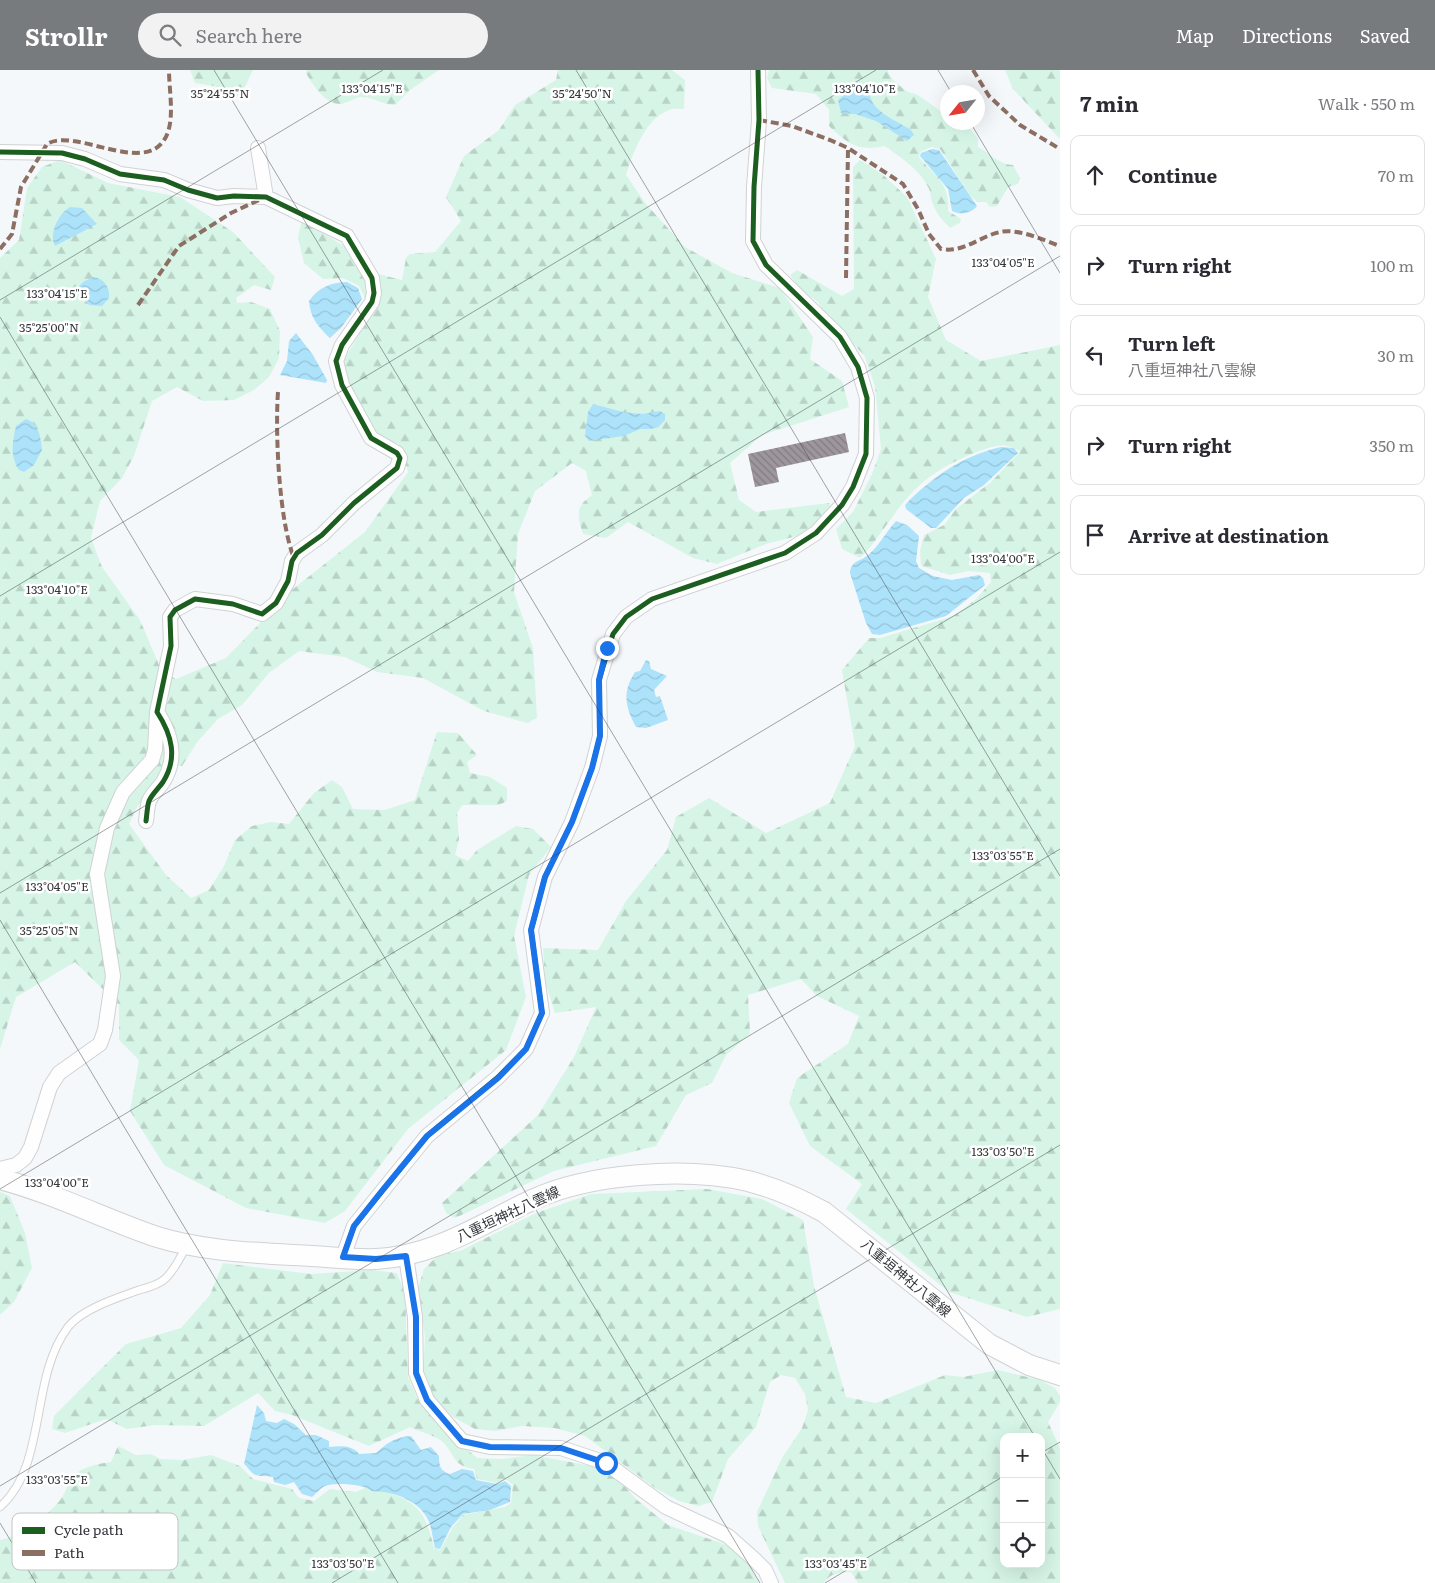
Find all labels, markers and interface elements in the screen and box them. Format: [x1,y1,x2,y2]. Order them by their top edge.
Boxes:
search box [138,13,488,58]
text: Strollr [25,18,108,53]
icon: search [156,21,184,49]
text: Search here [196,21,302,49]
text: Map [1176,22,1214,49]
text: Directions [1242,22,1332,49]
text: Saved [1360,22,1410,49]
text: 133°04'15"E [341,79,403,97]
text: 133°04'10"E [834,79,896,97]
text: 35°24'55"N [191,84,249,102]
text: 35°24'50"N [552,84,612,102]
north arrow [940,85,985,130]
text: 7 min [1080,87,1139,118]
text: Walk · 550 m [1318,91,1415,115]
icon: ahead [1081,161,1109,189]
text: Continue [1128,161,1217,189]
text: 70 m [1378,163,1414,187]
icon: right [1081,251,1109,279]
text: Turn right [1128,251,1232,279]
text: 133°04'05"E [971,253,1035,271]
text: 100 m [1370,253,1414,277]
text: 133°04'15"E [26,284,88,302]
text: 35°25'00"N [19,318,79,336]
text: Turn left [1128,329,1215,357]
icon: left [1081,341,1109,369]
text: 30 m [1377,343,1414,367]
text: 八重垣神社八雲線 [1128,357,1256,381]
icon: right [1081,431,1109,459]
text: Turn right [1128,431,1232,459]
text: 350 m [1369,433,1414,457]
icon: arrive [1081,521,1109,549]
text: Arrive at destination [1128,521,1329,549]
text: 133°04'00"E [971,549,1035,567]
text: 133°04'10"E [26,580,88,598]
route end [596,637,619,660]
text: 133°03'55"E [972,846,1034,864]
text: 133°04'05"E [25,877,89,895]
text: 35°25'05"N [19,921,79,939]
text: 133°03'50"E [972,1142,1035,1160]
text: 133°04'00"E [25,1173,89,1191]
street label: 八重垣神社八雲線 [453,1180,563,1246]
street label: 八重垣神社八雲線 [857,1234,956,1321]
map controls [1000,1433,1045,1568]
button: + [1000,1433,1045,1478]
route start [595,1452,618,1475]
text: 133°03'55"E [26,1470,88,1488]
button: − [1000,1478,1045,1523]
legend [12,1513,178,1570]
text: Cycle path [54,1519,123,1539]
button: locate [1000,1523,1045,1568]
text: Path [54,1542,84,1562]
text: 133°03'50"E [312,1554,375,1572]
text: 133°03'45"E [805,1554,868,1572]

